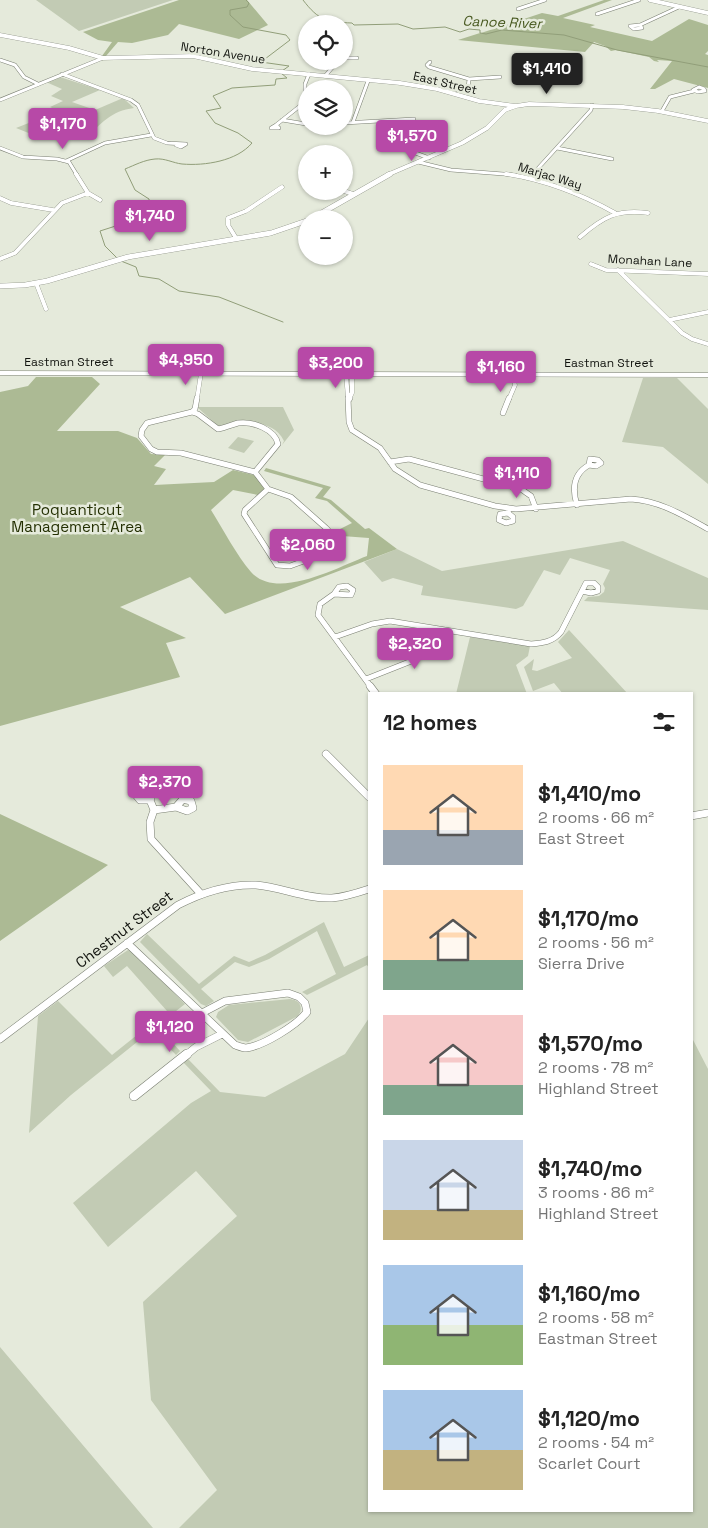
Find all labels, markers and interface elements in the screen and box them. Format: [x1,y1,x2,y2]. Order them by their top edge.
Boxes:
water label: Canoe River [462,12,544,32]
map controls [298,15,353,265]
button: locate [298,15,353,70]
street label: Norton Avenue [180,38,266,68]
pin: $1,410 [506,52,588,95]
text: $1,410 [523,58,571,79]
street label: East Street [411,68,479,98]
button: layers [298,80,353,135]
pin: $1,170 [22,108,104,150]
text: $1,170 [39,113,87,134]
pin: $1,570 [371,120,453,162]
text: $1,570 [387,125,437,146]
button: + [298,145,353,200]
street label: Marjac Way [516,159,584,193]
pin: $1,740 [109,200,191,242]
text: $1,740 [125,205,175,226]
button: − [298,210,353,265]
street label: Monahan Lane [607,251,693,271]
pin: $4,950 [145,344,227,386]
pin: $3,200 [295,346,377,389]
text: $4,950 [159,349,213,370]
pin: $1,160 [460,350,542,393]
text: $3,200 [309,352,363,373]
street label: Eastman Street [24,354,114,370]
street label: Eastman Street [564,355,654,371]
text: $1,160 [477,356,525,377]
pin: $1,110 [476,456,558,499]
text: $1,110 [494,462,540,483]
park label: Poquanticut Management Area [11,500,143,536]
pin: $2,060 [267,528,349,571]
text: $2,060 [281,534,335,555]
pin: $2,320 [374,628,456,670]
text: $2,320 [388,633,442,654]
icon: filters [650,708,678,736]
text: 12 homes [383,709,477,736]
pin: $2,370 [124,766,206,808]
text: $2,370 [139,771,191,792]
text: $1,410/mo [538,780,641,807]
icon: home [423,785,483,845]
text: 2 rooms · 66 m² [538,807,654,828]
text: East Street [538,828,625,849]
street label: Chestnut Street [71,886,177,972]
text: $1,170/mo [538,905,639,932]
icon: home [423,910,483,970]
text: 2 rooms · 56 m² [538,932,654,953]
text: Sierra Drive [538,953,625,974]
pin: $1,120 [129,1010,211,1053]
text: $1,120 [146,1016,194,1037]
text: $1,570/mo [538,1030,643,1057]
icon: home [423,1035,483,1095]
text: 2 rooms · 78 m² [538,1057,653,1078]
text: Highland Street [538,1078,659,1099]
text: $1,740/mo [538,1155,642,1182]
icon: home [423,1160,483,1220]
text: 3 rooms · 86 m² [538,1182,654,1203]
text: Highland Street [538,1203,659,1224]
text: $1,160/mo [538,1280,640,1307]
icon: home [423,1285,483,1345]
text: 2 rooms · 58 m² [538,1307,654,1328]
text: Eastman Street [538,1328,658,1349]
text: $1,120/mo [538,1405,640,1432]
icon: home [423,1410,483,1470]
text: 2 rooms · 54 m² [538,1432,654,1453]
text: Scarlet Court [538,1453,641,1474]

